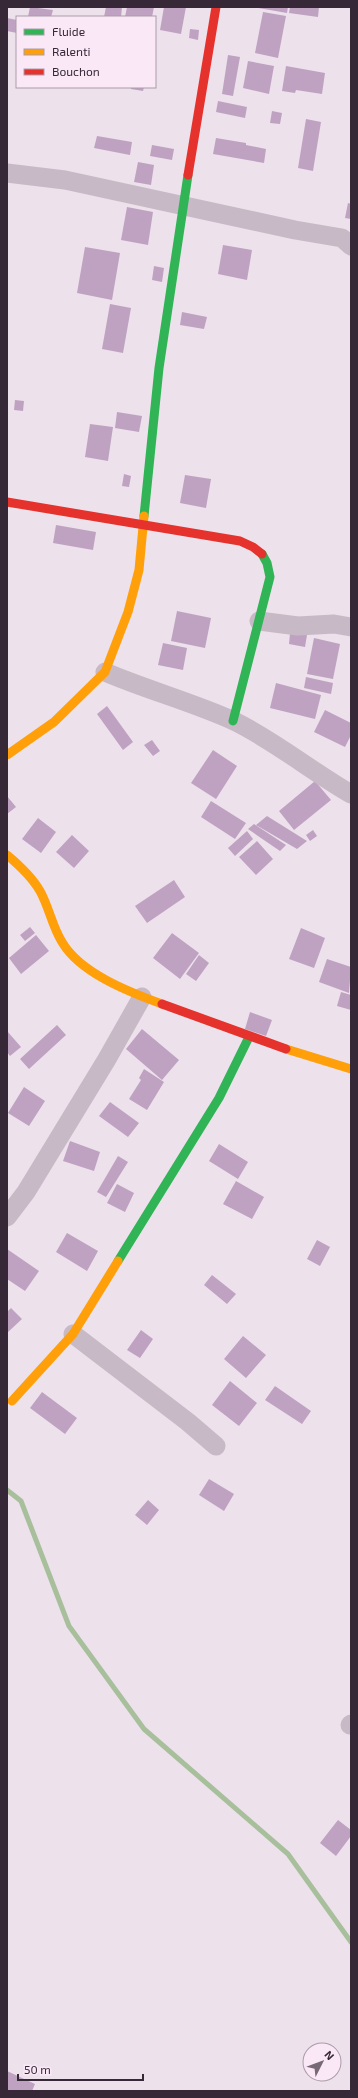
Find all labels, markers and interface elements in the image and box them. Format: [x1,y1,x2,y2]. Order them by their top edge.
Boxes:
legend [16,16,156,88]
text: Fluide [52,24,85,38]
text: Ralenti [52,44,91,58]
text: Bouchon [52,64,100,78]
north arrow [302,2042,342,2082]
text: N [322,2048,337,2062]
scale bar [18,2056,143,2082]
text: 50 m [24,2062,51,2076]

